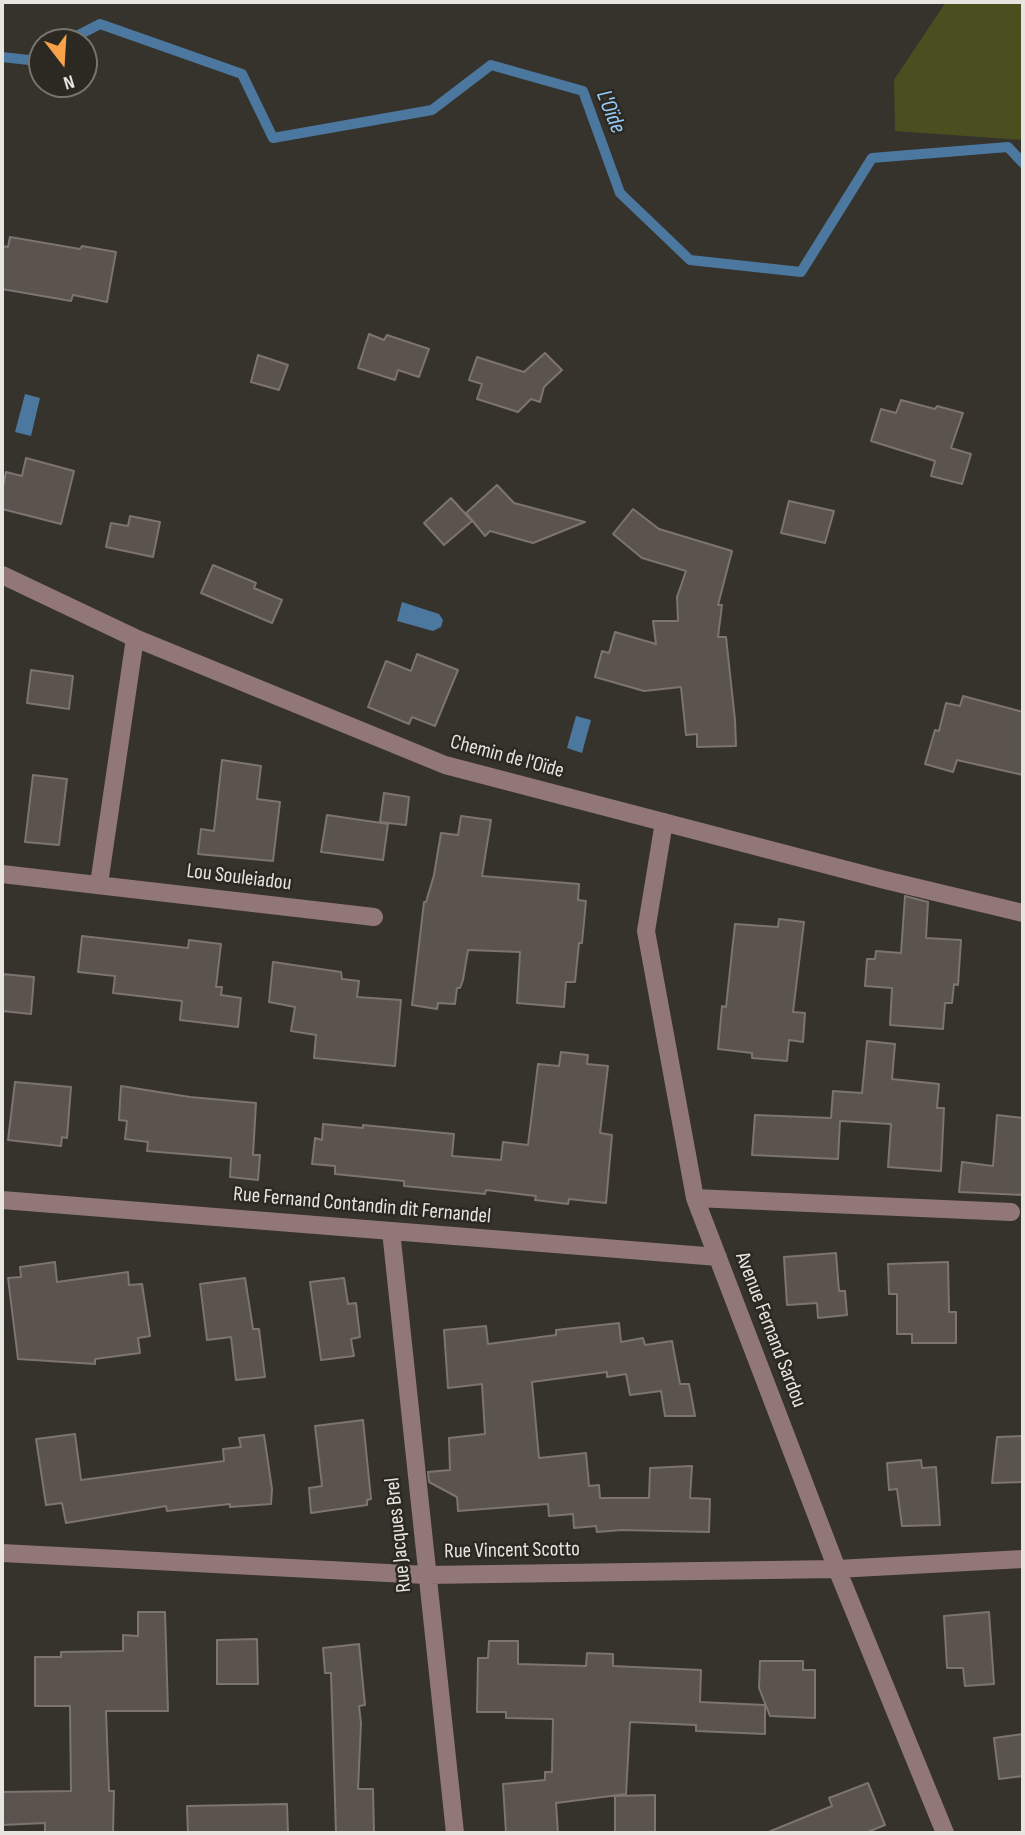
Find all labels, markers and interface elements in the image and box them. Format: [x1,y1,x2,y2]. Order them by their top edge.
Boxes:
north arrow [28,28,98,98]
text: N [60,69,77,94]
water label: L'Oïde [589,86,631,138]
street label: Chemin de l'Oïde [447,730,567,784]
street label: Lou Souleiadou [185,859,293,897]
street label: Rue Fernand Contandin dit Fernandel [232,1182,492,1230]
street label: Avenue Fernand Sardou [729,1249,811,1411]
street label: Rue Jacques Brel [380,1476,418,1594]
street label: Rue Vincent Scotto [444,1537,580,1565]

